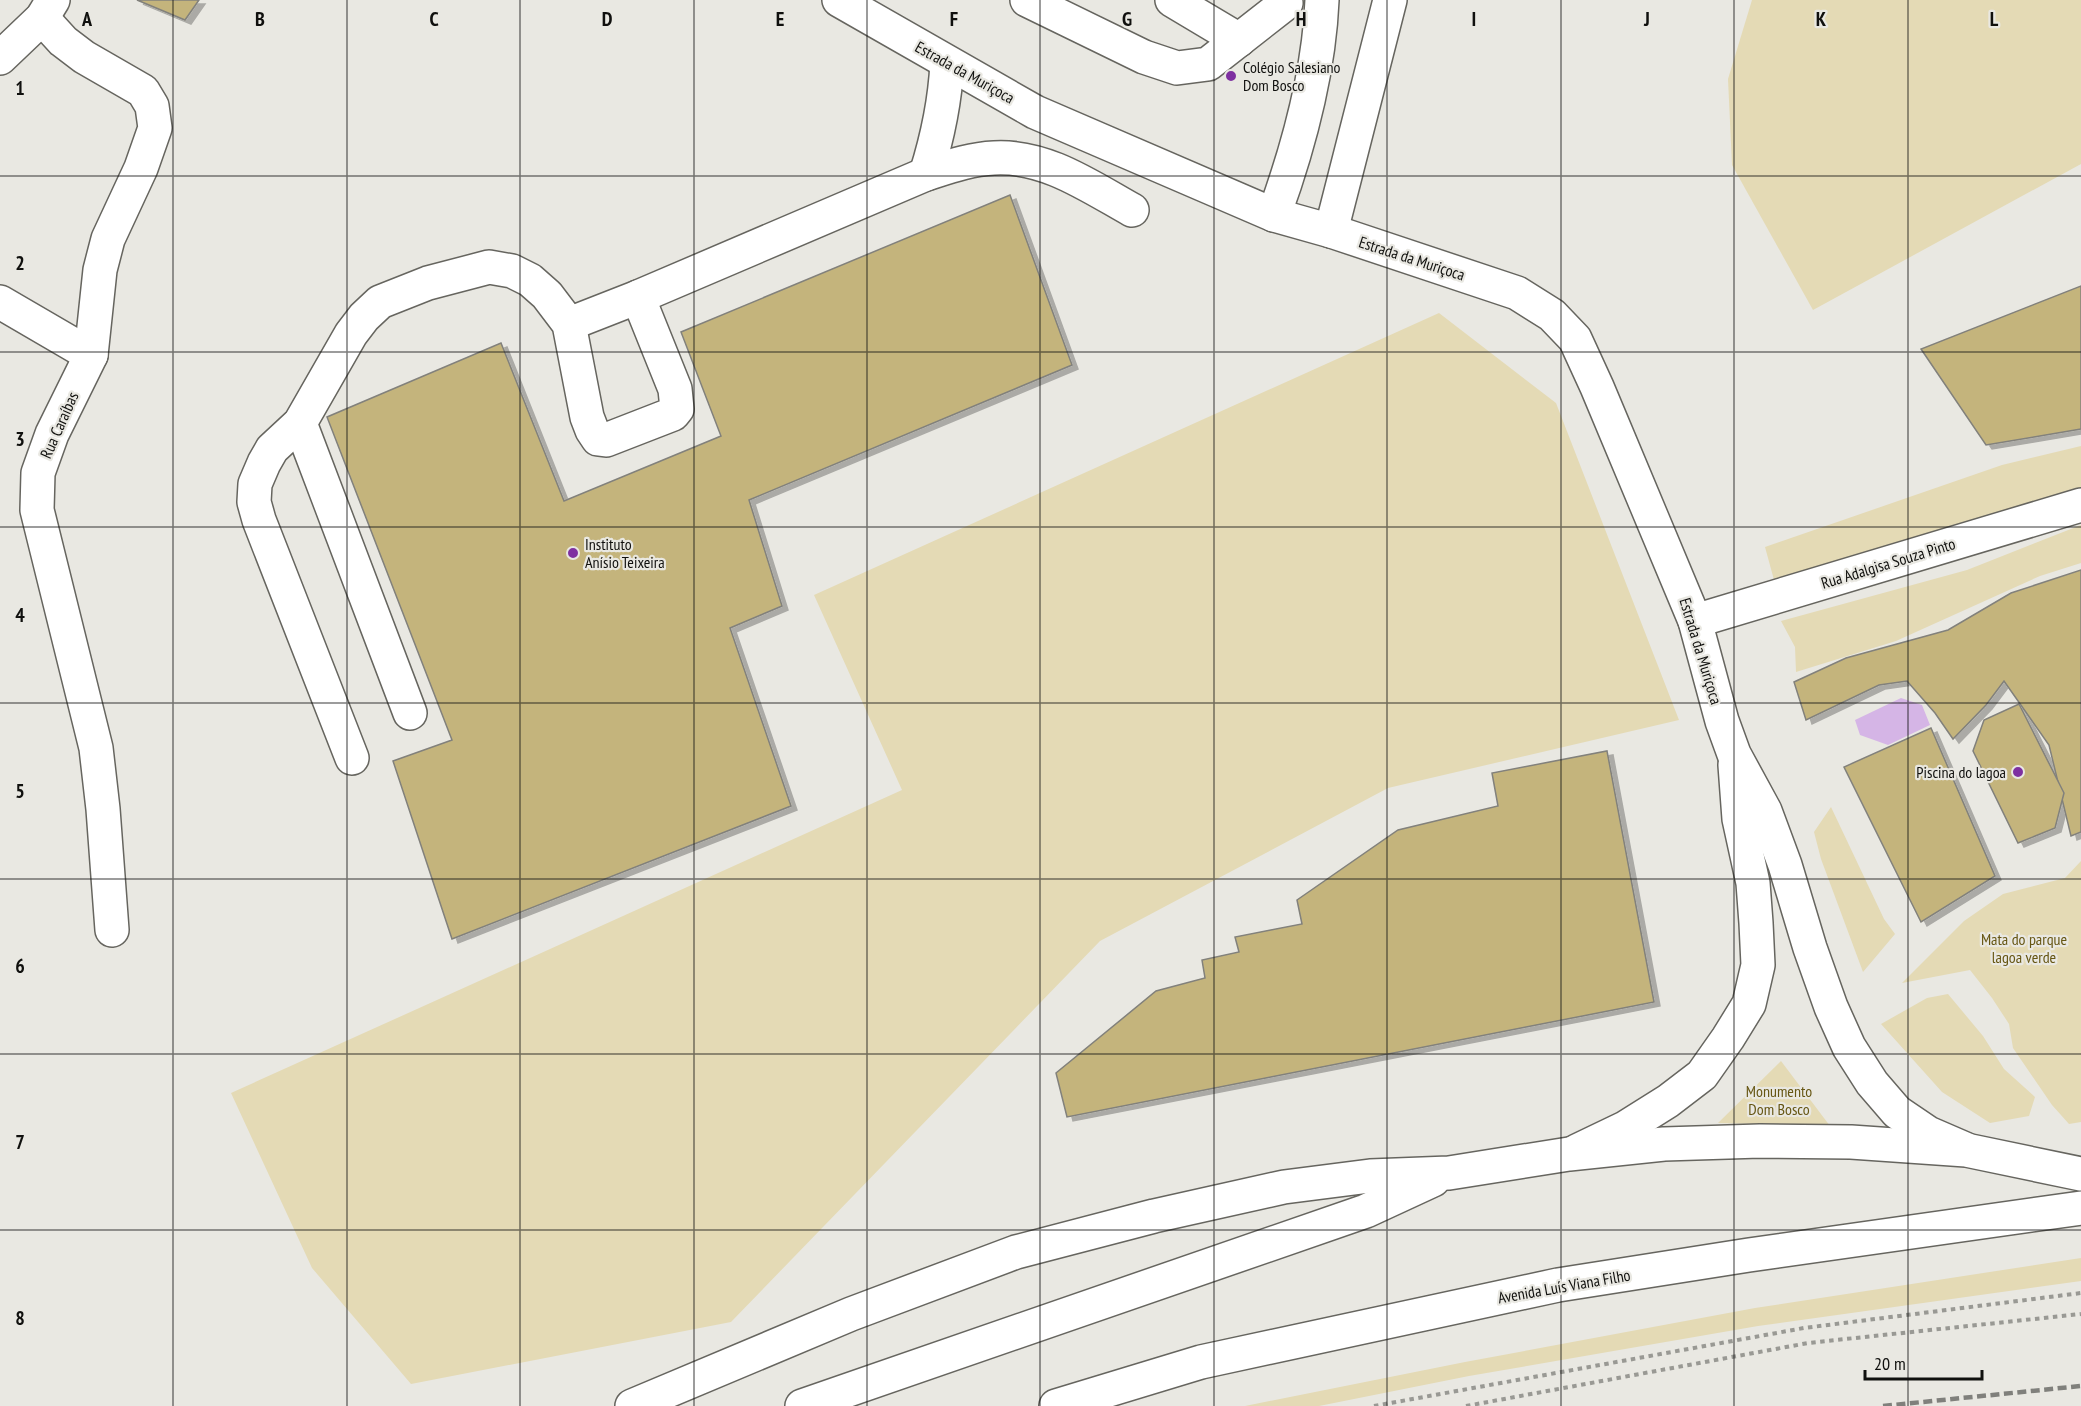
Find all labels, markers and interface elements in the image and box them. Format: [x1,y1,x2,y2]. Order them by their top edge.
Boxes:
text: A [81,6,93,32]
text: B [255,6,265,32]
text: C [429,6,439,32]
text: D [602,6,613,32]
text: E [776,6,784,32]
text: F [950,6,958,32]
text: G [1122,6,1132,32]
text: H [1296,6,1306,32]
text: I [1472,6,1476,32]
text: J [1643,6,1650,32]
text: K [1816,6,1827,32]
text: L [1990,6,1999,32]
street label: Estrada da Muriçoca [912,37,1018,107]
place label: Colégio Salesiano Dom Bosco [1243,57,1341,95]
marker: Colégio Salesiano Dom Bosco [1224,69,1238,83]
text: 1 [15,75,25,101]
street label: Estrada da Muriçoca [1356,231,1468,285]
text: 2 [15,250,25,276]
street label: Rua Caraíbas [35,389,83,461]
text: 3 [15,426,25,452]
street label: Rua Adalgisa Souza Pinto [1818,533,1958,593]
place label: Instituto Anísio Teixeira [585,534,665,572]
marker: Instituto Anísio Teixeira [566,546,580,560]
street label: Estrada da Muriçoca [1675,595,1727,707]
text: 4 [15,602,25,628]
place label: Piscina do lagoa [1916,762,2006,782]
marker: Piscina do lagoa [2011,765,2025,779]
text: 5 [15,778,25,804]
park label: Mata do parque lagoa verde [1981,929,2067,967]
text: 6 [15,953,25,979]
park label: Monumento Dom Bosco [1746,1081,1812,1119]
text: 7 [15,1129,25,1155]
street label: Avenida Luís Viana Filho [1496,1264,1632,1308]
text: 8 [15,1305,25,1331]
scale bar [1865,1343,1982,1381]
text: 20 m [1874,1352,1906,1375]

